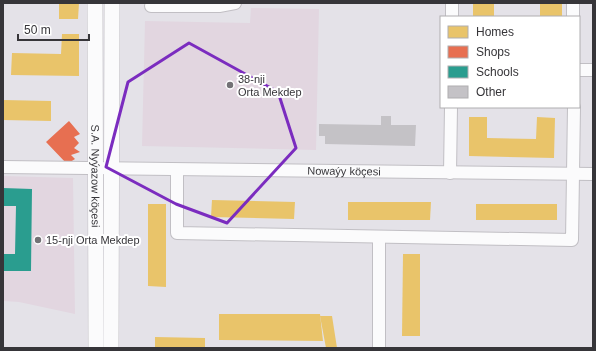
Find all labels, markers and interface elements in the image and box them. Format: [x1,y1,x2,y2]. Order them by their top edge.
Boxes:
scale bar [18,16,89,42]
legend [440,16,580,108]
text: 50 m [24,23,51,37]
text: Homes [476,25,514,39]
text: Shops [476,45,510,59]
text: Schools [476,65,519,79]
place label: 38-nji Orta Mekdep [238,73,302,98]
marker: 38-nji Orta Mekdep [225,80,235,90]
text: Other [476,85,506,99]
street label: S.A. Nyýazow köçesi [89,125,102,227]
street label: Nowaýy köçesi [307,165,381,177]
place label: 15-nji Orta Mekdep [46,234,140,246]
marker: 15-nji Orta Mekdep [33,235,43,245]

